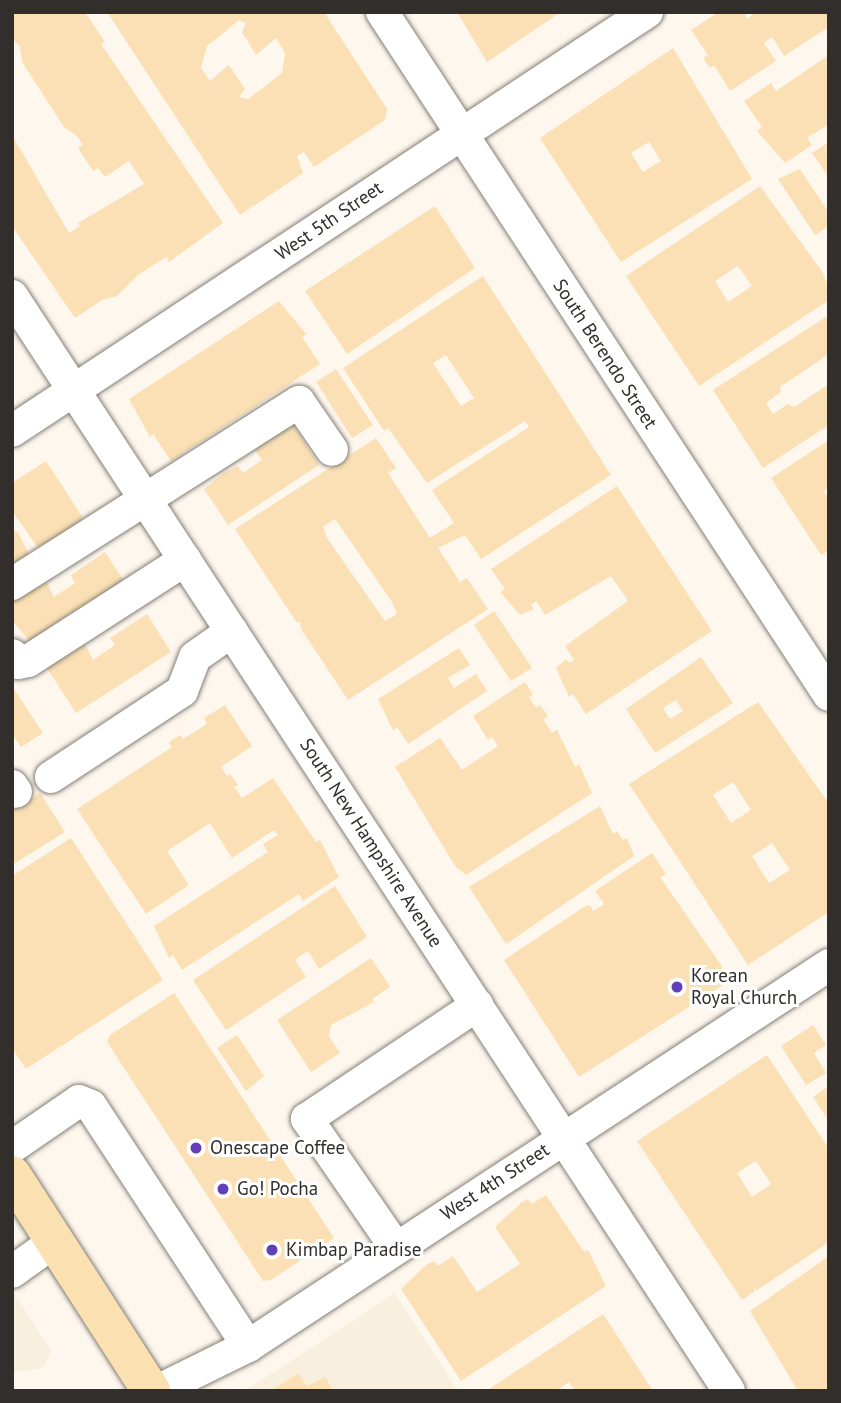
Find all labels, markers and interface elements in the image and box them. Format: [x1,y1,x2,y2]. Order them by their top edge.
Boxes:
street label: West 5th Street [271,177,387,265]
street label: South Berendo Street [548,275,662,433]
street label: South New Hampshire Avenue [295,734,447,952]
place label: Korean Royal Church [691,965,797,1009]
marker: Korean Royal Church [669,979,685,995]
place label: Onescape Coffee [210,1137,345,1159]
street label: West 4th Street [436,1138,554,1226]
marker: Onescape Coffee [188,1140,204,1156]
place label: Go! Pocha [237,1178,318,1200]
marker: Go! Pocha [215,1181,231,1197]
place label: Kimbap Paradise [286,1239,421,1261]
marker: Kimbap Paradise [264,1242,280,1258]

